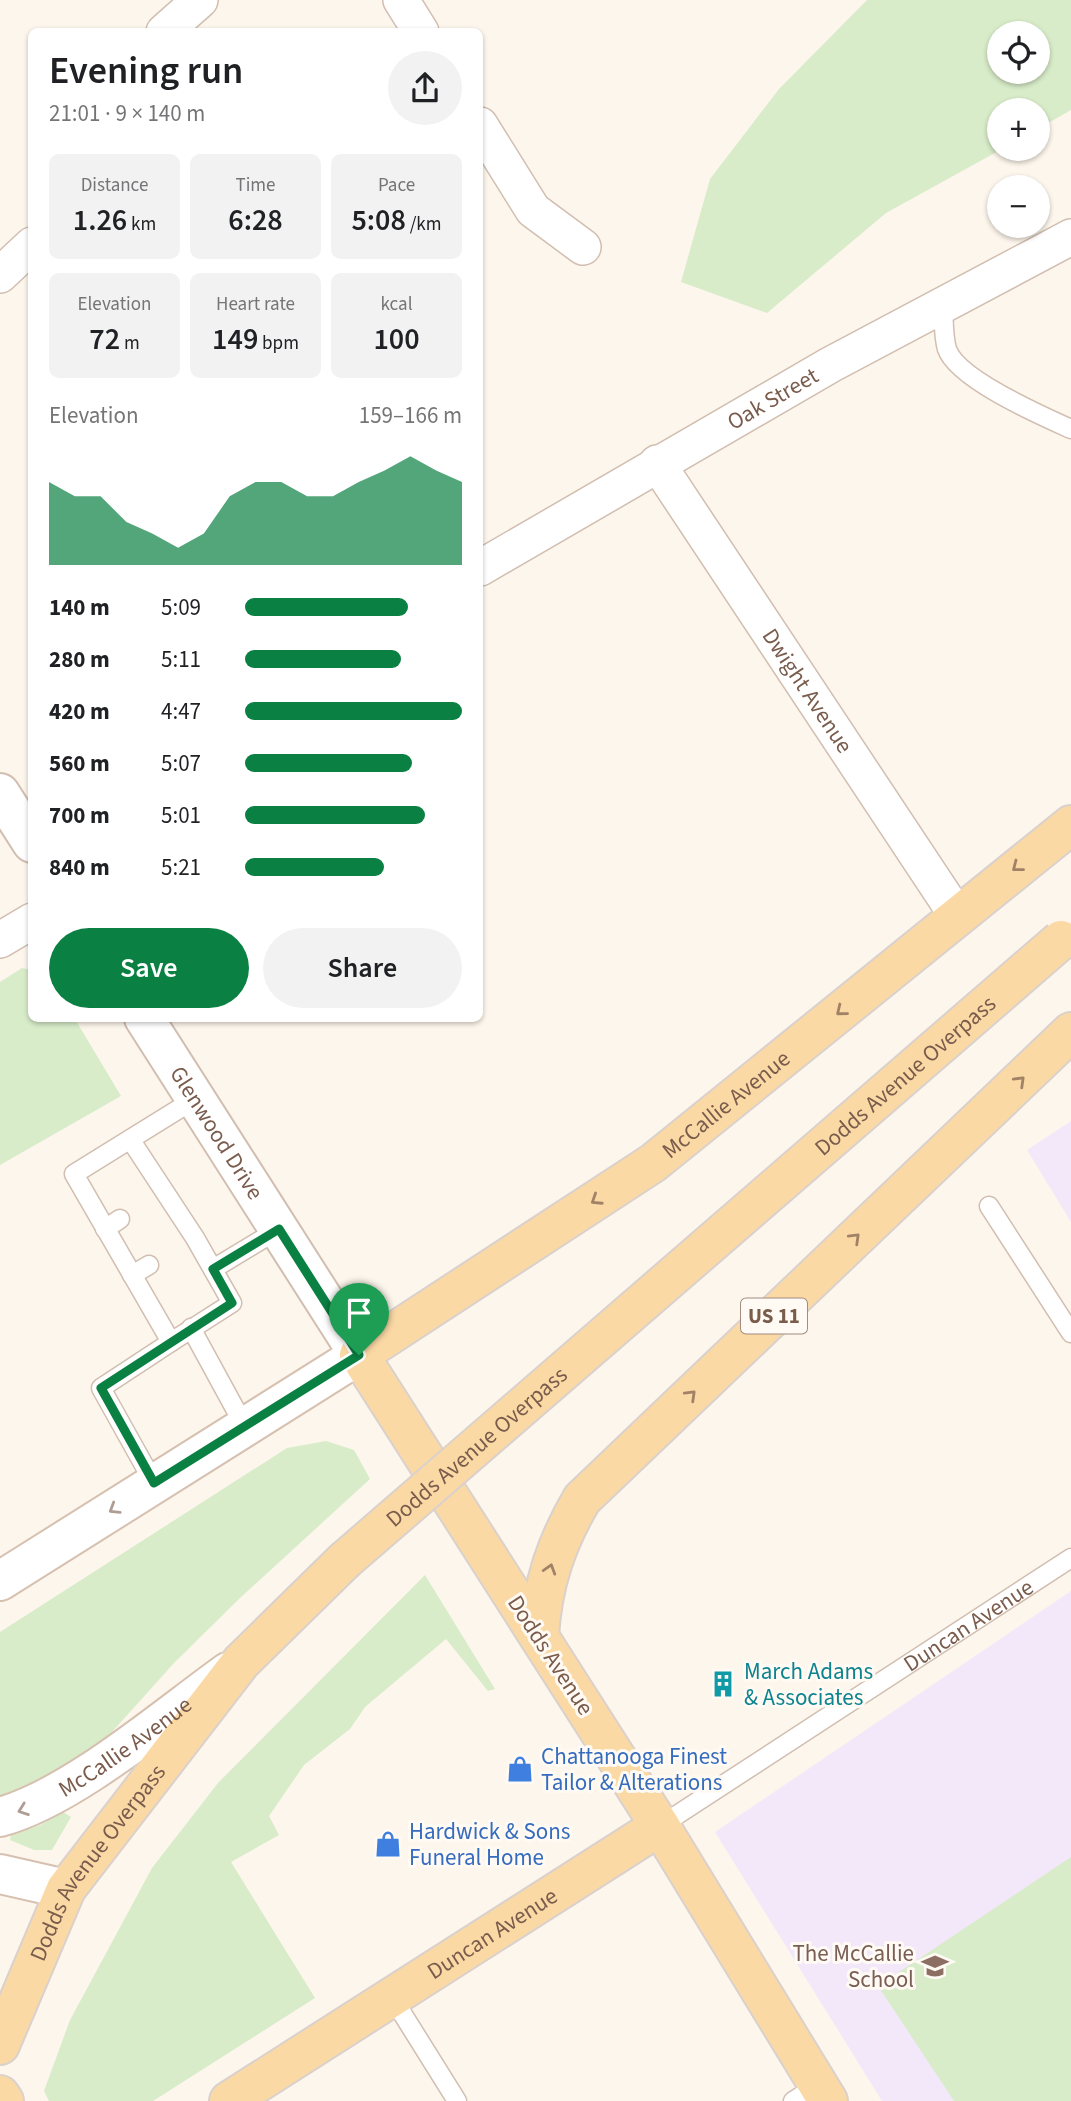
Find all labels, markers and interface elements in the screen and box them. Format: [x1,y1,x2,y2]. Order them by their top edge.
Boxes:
map controls [987,21,1050,238]
button: locate [987,21,1050,84]
text: Evening run [49,44,243,98]
button: share [388,51,462,125]
text: 21:01 · 9 × 140 m [49,97,205,130]
button: + [987,98,1050,161]
text: Distance [81,172,148,199]
text: Time [235,172,276,199]
text: Pace [378,172,415,199]
button: − [987,175,1050,238]
text: 1.26 [73,199,127,242]
text: 6:28 [228,199,283,242]
text: 5:08 [351,199,406,242]
text: km [127,211,156,238]
text: /km [406,211,442,238]
text: Elevation [78,291,151,318]
text: Heart rate [216,291,295,318]
text: kcal [381,291,412,318]
text: 72 [89,318,120,361]
text: 149 [212,318,258,361]
text: 100 [373,318,420,361]
text: m [120,330,140,357]
text: bpm [258,330,299,357]
street label: Oak Street [721,359,825,438]
text: Elevation [49,399,139,432]
text: 159–166 m [359,399,462,432]
text: 140 m [49,591,110,624]
text: 5:09 [161,591,201,624]
street label: Dwight Avenue [754,622,861,760]
text: 280 m [49,643,110,676]
text: 5:11 [161,643,201,676]
text: 420 m [49,695,110,728]
text: 4:47 [161,695,201,728]
text: 560 m [49,747,110,780]
text: 5:07 [161,747,201,780]
text: 700 m [49,799,110,832]
text: 5:01 [161,799,201,832]
text: 840 m [49,851,110,884]
text: 5:21 [161,851,201,884]
one-way arrow [1013,859,1026,871]
button: Save [49,928,249,1008]
button: Share [263,928,462,1008]
street label: Dodds Avenue Overpass [807,988,1003,1164]
one-way arrow [837,1003,850,1015]
street label: McCallie Avenue [655,1043,797,1167]
street label: Glenwood Drive [162,1060,272,1206]
one-way arrow [1012,1076,1025,1089]
one-way arrow [590,1192,603,1205]
one-way arrow [847,1233,860,1246]
pin [329,1283,389,1355]
icon: arrive [340,1294,378,1332]
road number: US 11 [741,1298,807,1334]
street label: Dodds Avenue Overpass [379,1359,575,1535]
one-way arrow [683,1391,696,1404]
one-way arrow [109,1500,122,1513]
one-way arrow [541,1563,556,1575]
street label: Duncan Avenue [897,1571,1040,1680]
street label: Dodds Avenue [499,1589,602,1722]
place label: March Adams & Associates [744,1655,873,1714]
building icon: March Adams & Associates [708,1669,738,1699]
street label: McCallie Avenue [52,1689,199,1806]
place label: Chattanooga Finest Tailor & Alterations [541,1740,727,1799]
shop icon: Chattanooga Finest Tailor & Alterations [505,1754,535,1784]
street label: Dodds Avenue Overpass [21,1757,173,1966]
one-way arrow [17,1802,29,1816]
place label: Hardwick & Sons Funeral Home [409,1815,570,1874]
shop icon: Hardwick & Sons Funeral Home [373,1829,403,1859]
street label: Duncan Avenue [420,1880,564,1988]
place label: The McCallie School [792,1937,914,1996]
school or university icon: The McCallie School [920,1951,950,1981]

